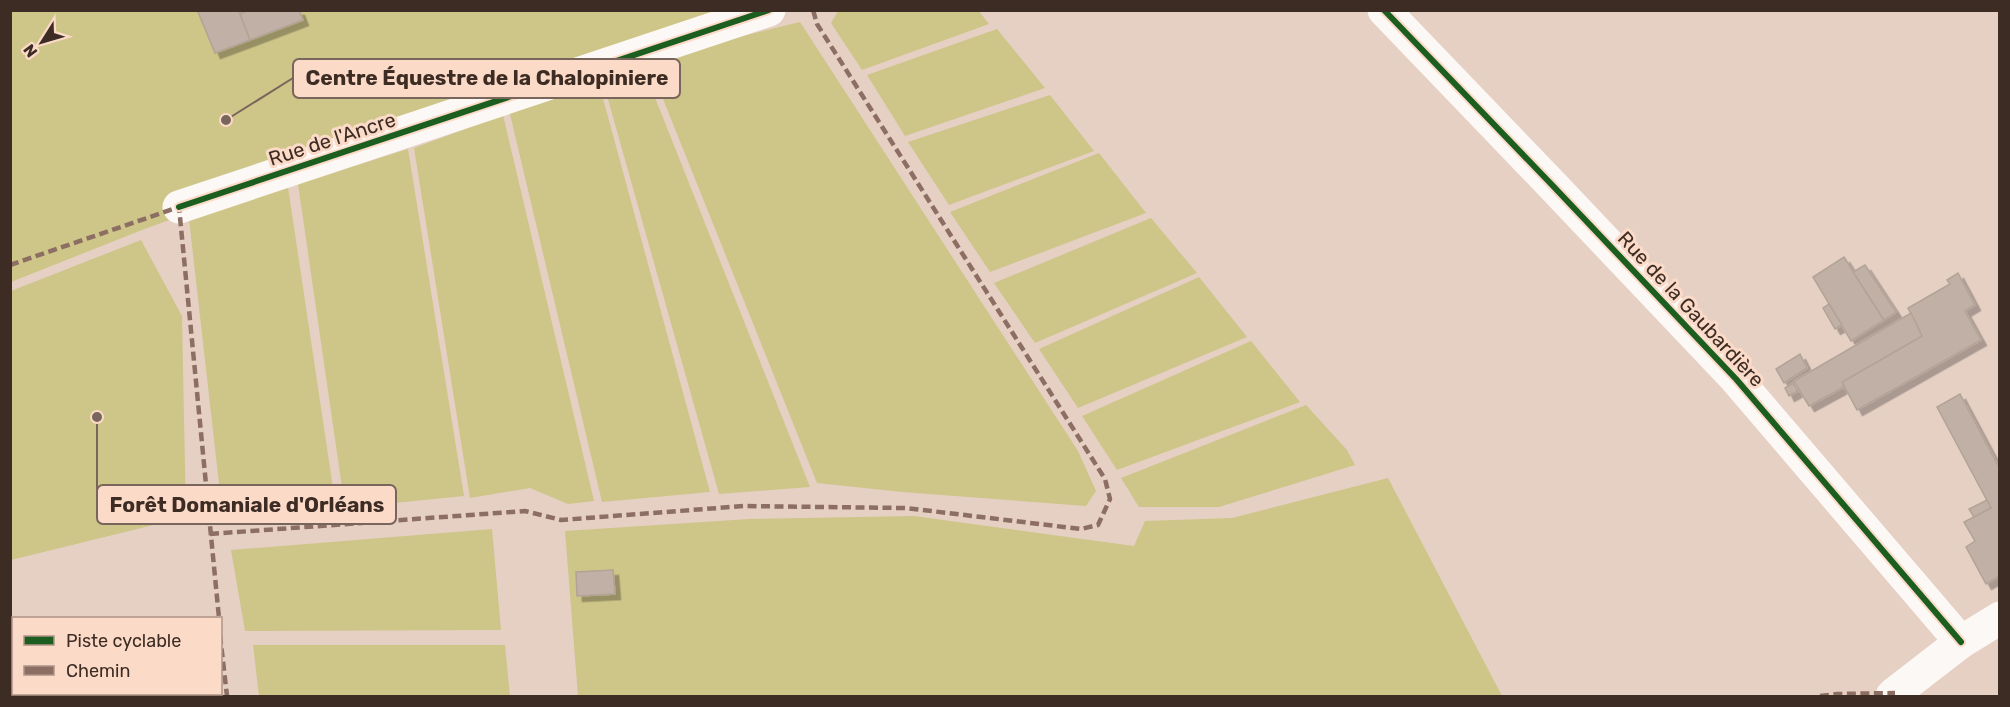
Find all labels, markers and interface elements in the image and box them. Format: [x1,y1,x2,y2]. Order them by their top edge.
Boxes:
north arrow [12,12,72,72]
text: N [19,40,41,61]
callout: Centre Équestre de la Chalopiniere [293,59,680,98]
text: Centre Équestre de la Chalopiniere [306,65,668,90]
street label: Rue de l'Ancre [265,107,399,171]
street label: Rue de la Gaubardière [1613,226,1769,392]
callout: Forêt Domaniale d'Orléans [97,485,396,524]
text: Forêt Domaniale d'Orléans [110,492,384,517]
legend [12,617,222,695]
text: Piste cyclable [66,630,181,652]
text: Chemin [66,660,130,682]

